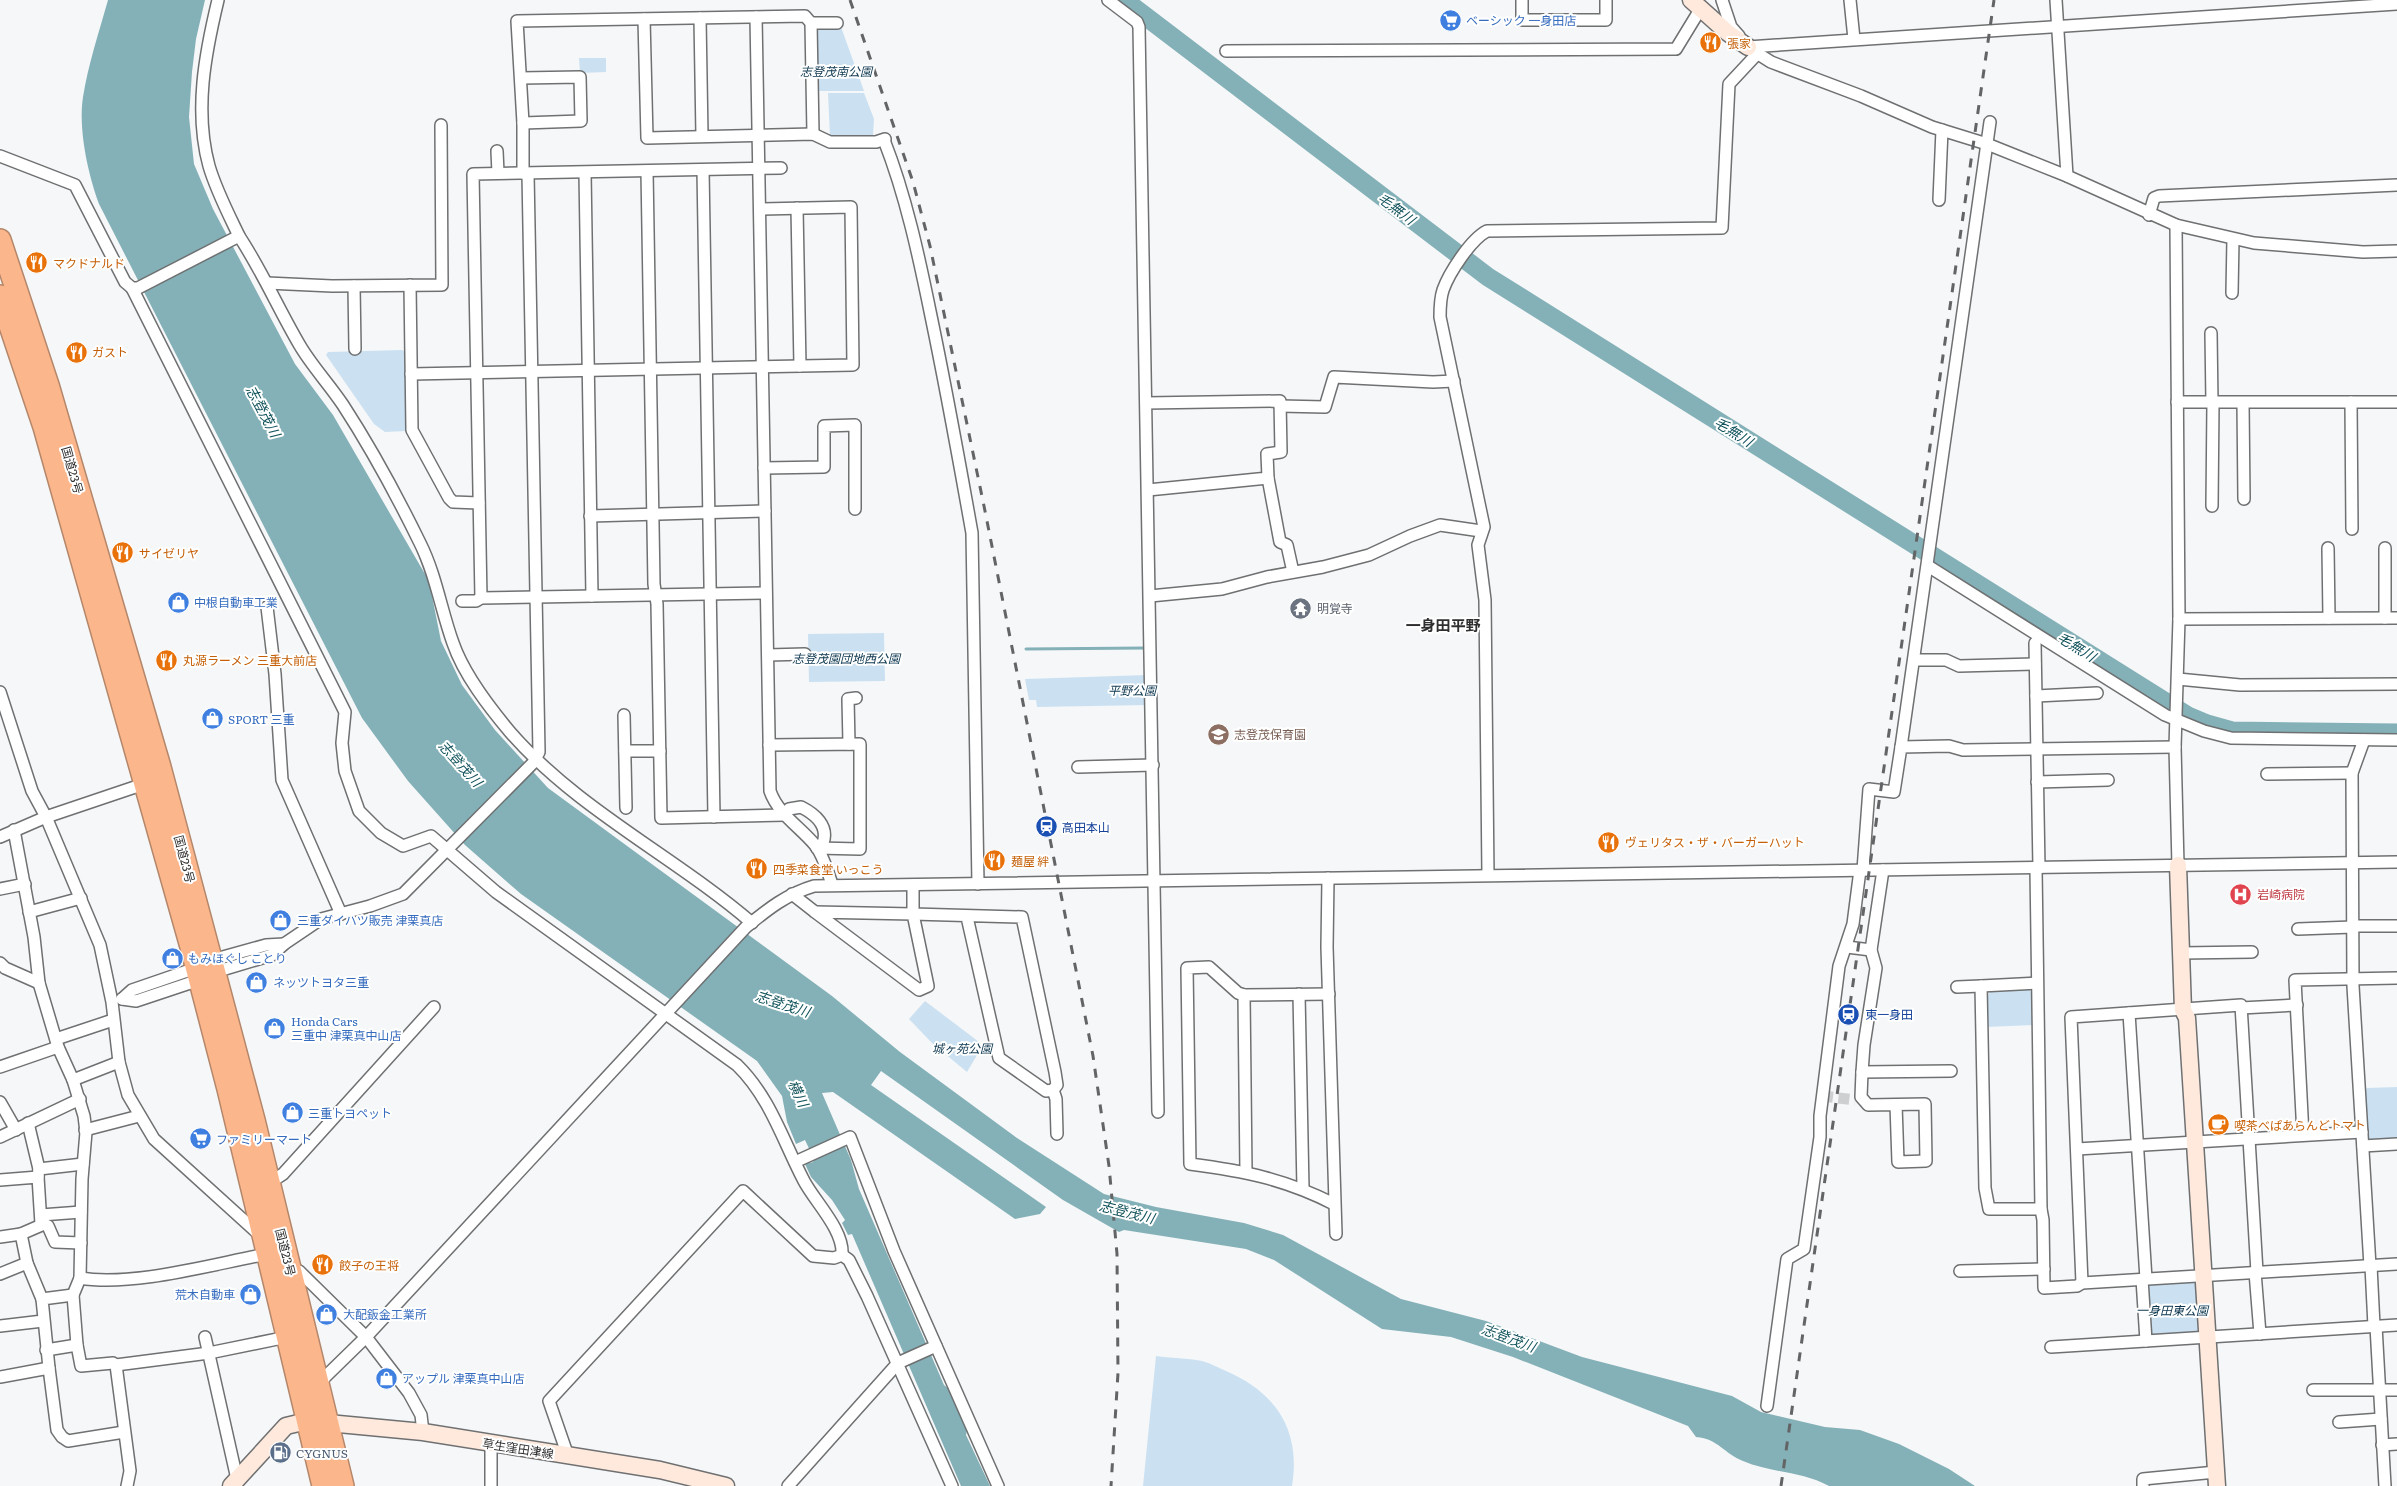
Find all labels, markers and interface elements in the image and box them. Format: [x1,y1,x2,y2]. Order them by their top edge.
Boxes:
supermarket icon: ベーシック 一身田店 [1438,8,1462,32]
place label: ベーシック 一身田店 [1466,11,1576,29]
restaurant icon: 張家 [1699,31,1723,55]
place label: 張家 [1727,34,1751,52]
park label: 志登茂南公園 [800,62,874,80]
water label: 毛無川 [1374,187,1421,230]
restaurant icon: マクドナルド [25,251,49,275]
place label: マクドナルド [53,254,125,272]
restaurant icon: ガスト [64,340,88,364]
place label: ガスト [92,343,128,361]
water label: 志登茂川 [242,382,287,442]
water label: 毛無川 [1711,411,1759,452]
street label: 国道23号 [58,444,88,496]
restaurant icon: サイゼリヤ [111,541,135,565]
place label: サイゼリヤ [139,544,199,562]
shop icon: 中根自動車工業 [166,590,190,614]
place label: 中根自動車工業 [194,593,278,611]
temple icon: 明覚寺 [1289,596,1313,620]
place label: 明覚寺 [1317,599,1353,617]
district label: 一身田平野 [1405,613,1481,636]
water label: 毛無川 [2054,626,2102,667]
restaurant icon: 丸源ラーメン 三重大前店 [155,648,179,672]
park label: 志登茂園団地西公園 [792,649,902,667]
place label: 丸源ラーメン 三重大前店 [183,651,317,669]
park label: 平野公園 [1108,681,1158,699]
shop icon: SPORT 三重 [200,707,224,731]
place label: SPORT 三重 [228,710,295,728]
school or university icon: 志登茂保育園 [1206,722,1230,746]
place label: 志登茂保育園 [1234,725,1306,743]
water label: 志登茂川 [435,736,489,792]
station icon: 高田本山 [1034,815,1058,839]
place label: 高田本山 [1062,818,1110,836]
restaurant icon: ヴェリタス・ザ・バーガーハット [1597,830,1621,854]
street label: 国道23号 [170,833,200,885]
place label: ヴェリタス・ザ・バーガーハット [1625,833,1805,851]
restaurant icon: 麺屋 絆 [983,849,1007,873]
place label: 麺屋 絆 [1011,852,1049,870]
restaurant icon: 四季菜食堂 いっこう [745,857,769,881]
place label: 四季菜食堂 いっこう [773,860,883,878]
hospital icon: 岩崎病院 [2229,882,2253,906]
place label: 岩崎病院 [2257,885,2305,903]
shop icon: 三重ダイハツ販売 津栗真店 [269,908,293,932]
place label: 三重ダイハツ販売 津栗真店 [297,911,443,929]
shop icon: もみほぐし ことり [160,946,184,970]
place label: もみほぐし ことり [188,949,286,967]
shop icon: ネッツトヨタ三重 [245,970,269,994]
place label: ネッツトヨタ三重 [273,973,369,991]
water label: 志登茂川 [753,985,815,1022]
station icon: 東一身田 [1837,1002,1861,1026]
place label: 東一身田 [1865,1005,1913,1023]
place label: Honda Cars 三重中 津栗真中山店 [291,1012,401,1044]
shop icon: Honda Cars 三重中 津栗真中山店 [263,1016,287,1040]
park label: 城ヶ苑公園 [932,1039,994,1057]
water label: 横川 [784,1076,815,1112]
shop icon: 三重トヨペット [280,1101,304,1125]
place label: 三重トヨペット [308,1104,392,1122]
cafe icon: 喫茶べぱあらんどトマト [2206,1113,2230,1137]
place label: 喫茶べぱあらんどトマト [2234,1116,2366,1134]
supermarket icon: ファミリーマート [188,1127,212,1151]
place label: ファミリーマート [216,1130,312,1148]
water label: 志登茂川 [1097,1195,1159,1228]
street label: 国道23号 [271,1226,301,1278]
restaurant icon: 餃子の王将 [311,1253,335,1277]
place label: 餃子の王将 [339,1256,399,1274]
shop icon: 荒木自動車 [239,1282,263,1306]
place label: 荒木自動車 [175,1285,235,1303]
park label: 一身田東公園 [2136,1301,2210,1319]
shop icon: 大配鈑金工業所 [315,1302,339,1326]
place label: 大配鈑金工業所 [343,1305,427,1323]
water label: 志登茂川 [1479,1318,1541,1357]
shop icon: アップル 津栗真中山店 [374,1366,398,1390]
place label: アップル 津栗真中山店 [402,1369,524,1387]
street label: 草生窪田津線 [481,1433,555,1463]
fuel station icon: CYGNUS [268,1441,292,1465]
place label: CYGNUS [296,1444,348,1462]

